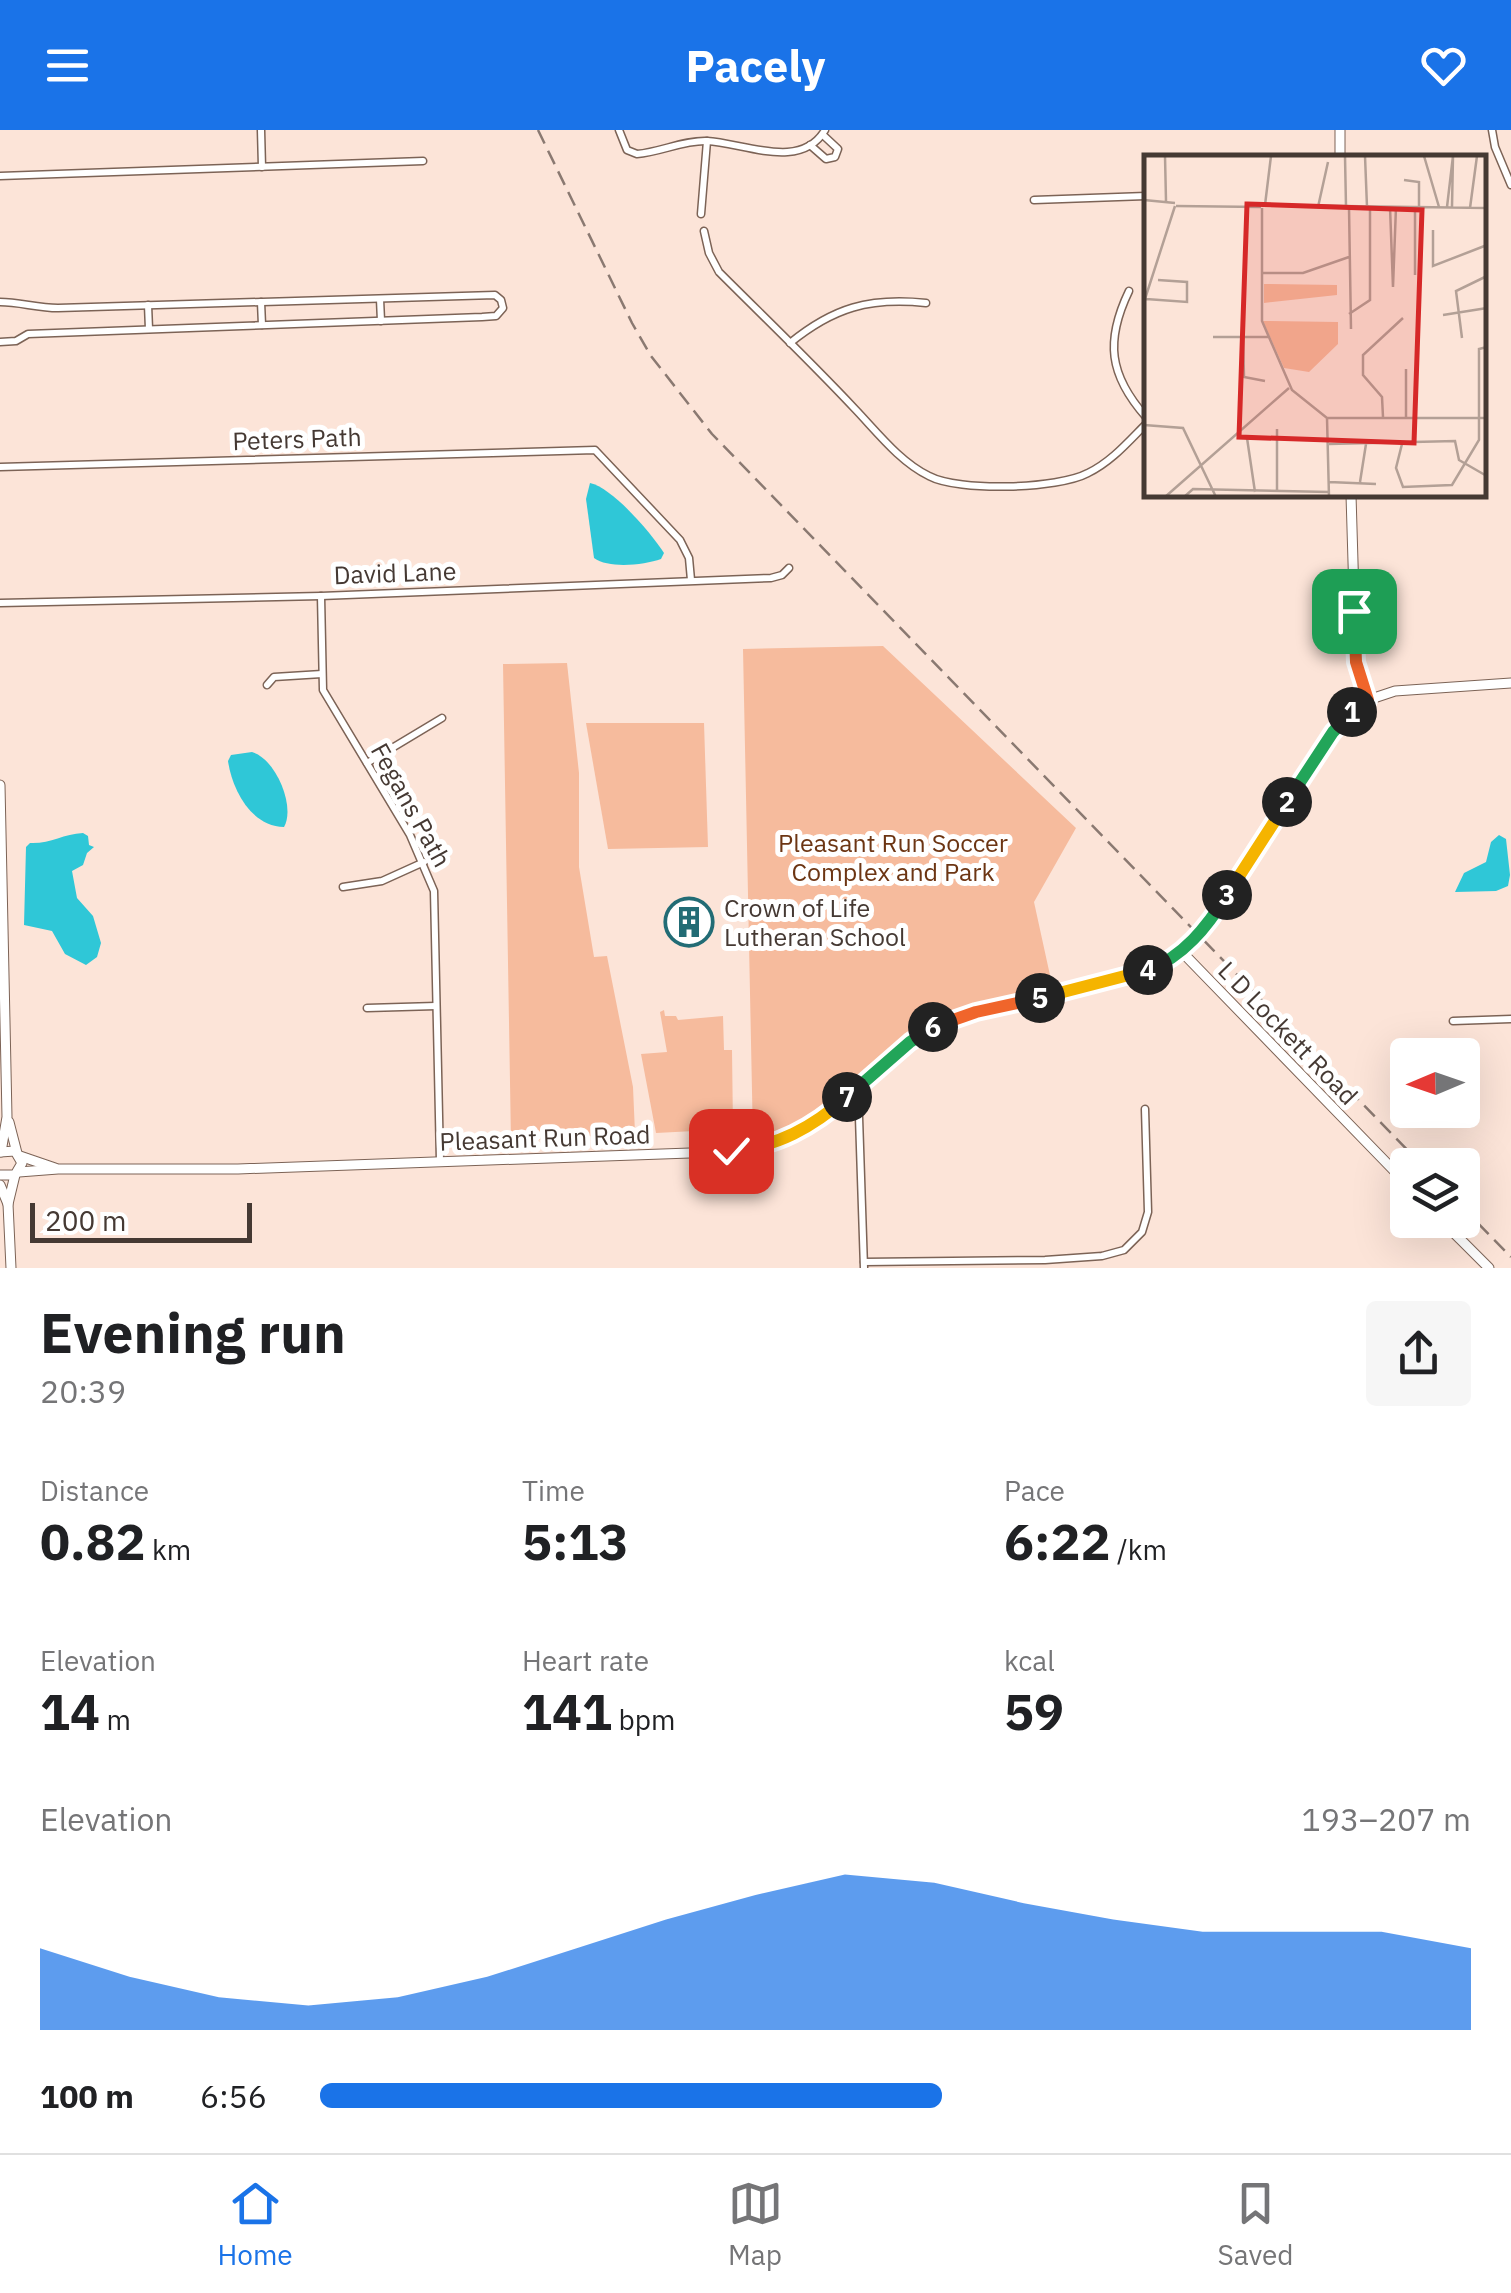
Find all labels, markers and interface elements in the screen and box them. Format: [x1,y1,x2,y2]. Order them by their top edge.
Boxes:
text: Pacely [685,36,826,94]
icon: menu [40,38,95,93]
icon: heart [1416,38,1471,93]
inset map [1144,155,1486,498]
street label: Peters Path [232,420,362,457]
street label: David Lane [333,554,457,591]
pin [1312,569,1397,654]
icon: arrive [1327,584,1382,639]
pin: 1 [1327,687,1377,737]
text: 1 [1344,693,1360,730]
street label: Fegans Path [364,737,459,873]
pin: 2 [1262,777,1312,827]
text: 2 [1279,783,1295,820]
park label: Pleasant Run Soccer Complex and Park [778,826,1008,888]
pin: 3 [1202,870,1252,920]
text: 3 [1219,876,1235,913]
place label: Crown of Life Lutheran School [724,891,906,953]
building icon: Crown of Life Lutheran School [663,896,715,948]
pin: 4 [1123,945,1173,995]
text: 4 [1140,951,1156,988]
street label: L D Lockett Road [1211,954,1365,1111]
pin: 5 [1015,973,1065,1023]
text: 5 [1032,979,1048,1016]
pin: 6 [908,1002,958,1052]
text: 6 [925,1008,941,1045]
north arrow [1390,1038,1480,1128]
map controls [1390,1038,1480,1238]
pin: 7 [822,1072,872,1122]
text: 7 [839,1078,855,1115]
pin [689,1109,774,1194]
street label: Pleasant Run Road [439,1117,651,1158]
icon: check [704,1124,759,1179]
button: layers [1390,1148,1480,1238]
scale bar [30,1198,252,1242]
text: 200 m [45,1202,126,1239]
text: Evening run [40,1297,346,1368]
button: share [1366,1301,1471,1406]
text: 20:39 [40,1370,126,1412]
text: Distance [40,1472,149,1509]
text: Time [522,1472,585,1509]
text: Pace [1004,1472,1065,1509]
text: 0.82 [40,1509,146,1574]
text: 5:13 [522,1509,629,1574]
text: 6:22 [1004,1509,1111,1574]
text: km [146,1531,191,1568]
text: /km [1111,1531,1167,1568]
text: Elevation [40,1642,156,1679]
text: Heart rate [522,1642,649,1679]
text: kcal [1004,1642,1055,1679]
text: 14 [40,1679,100,1744]
text: 141 [522,1679,612,1744]
text: 59 [1004,1679,1064,1744]
text: m [100,1701,131,1738]
text: bpm [612,1701,676,1738]
text: Elevation [40,1798,173,1840]
text: 193–207 m [1301,1798,1471,1840]
text: 100 m [40,2075,134,2117]
text: 6:56 [200,2075,267,2117]
tab: Home [217,2176,293,2273]
tab: Map [728,2176,783,2273]
tab: Saved [1217,2176,1294,2273]

